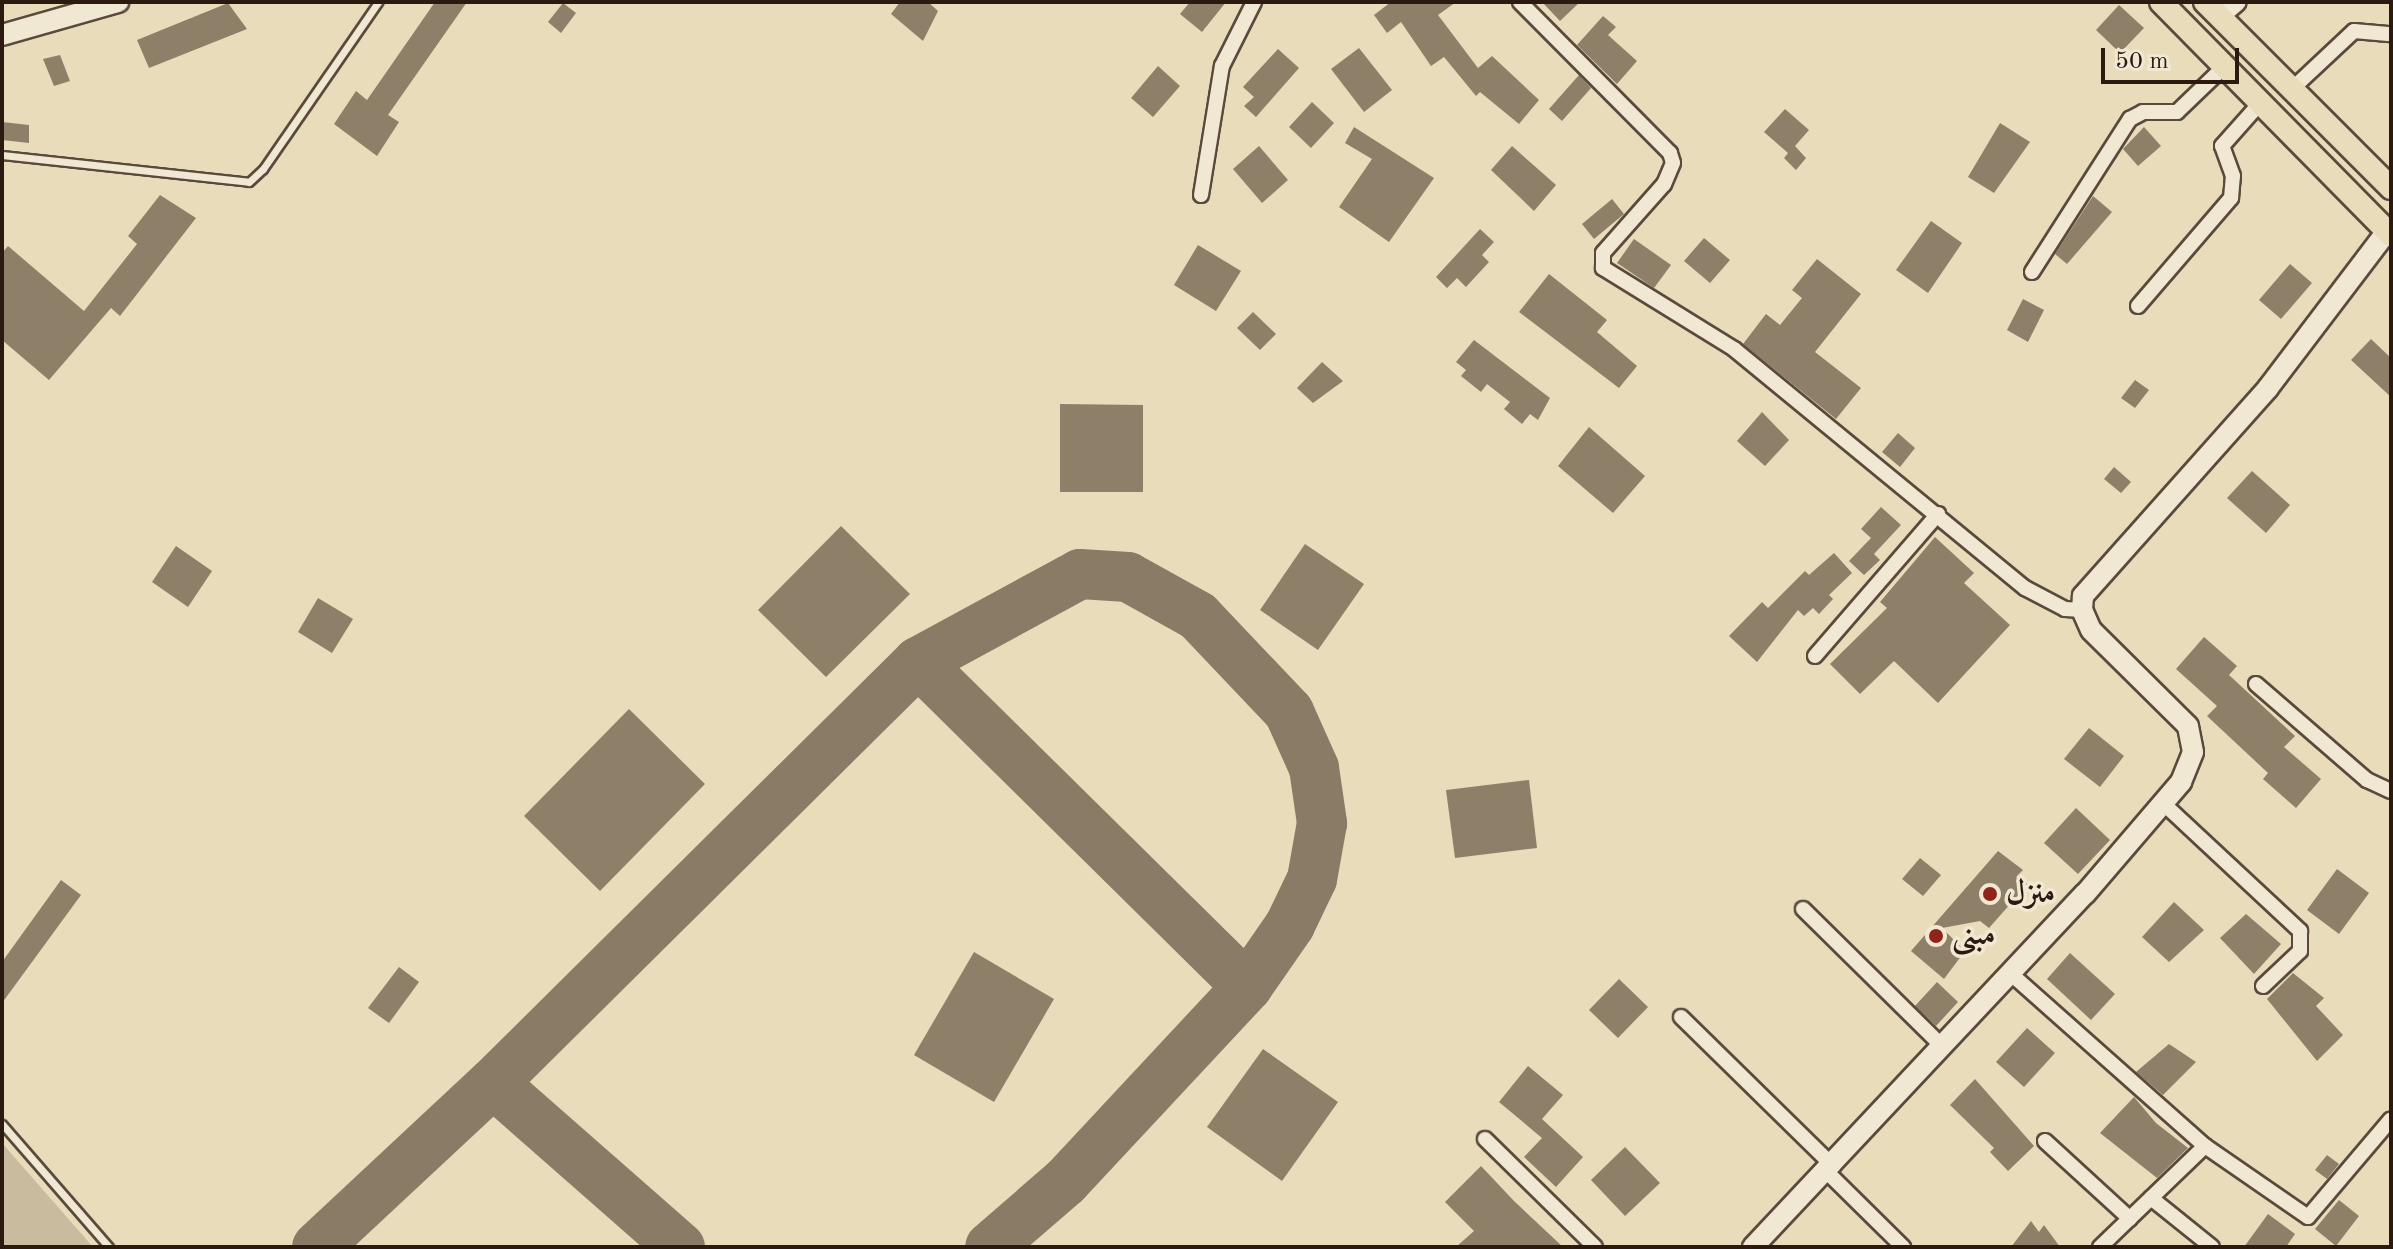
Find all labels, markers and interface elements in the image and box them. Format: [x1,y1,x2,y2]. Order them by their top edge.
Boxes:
scale bar [2105,32,2243,82]
text: 50 m [2115,50,2169,74]
place label: منزل [2006,875,2055,913]
marker: منزل [1981,885,1999,903]
place label: مبنى [1952,917,1996,955]
marker: مبنى [1927,927,1945,945]

